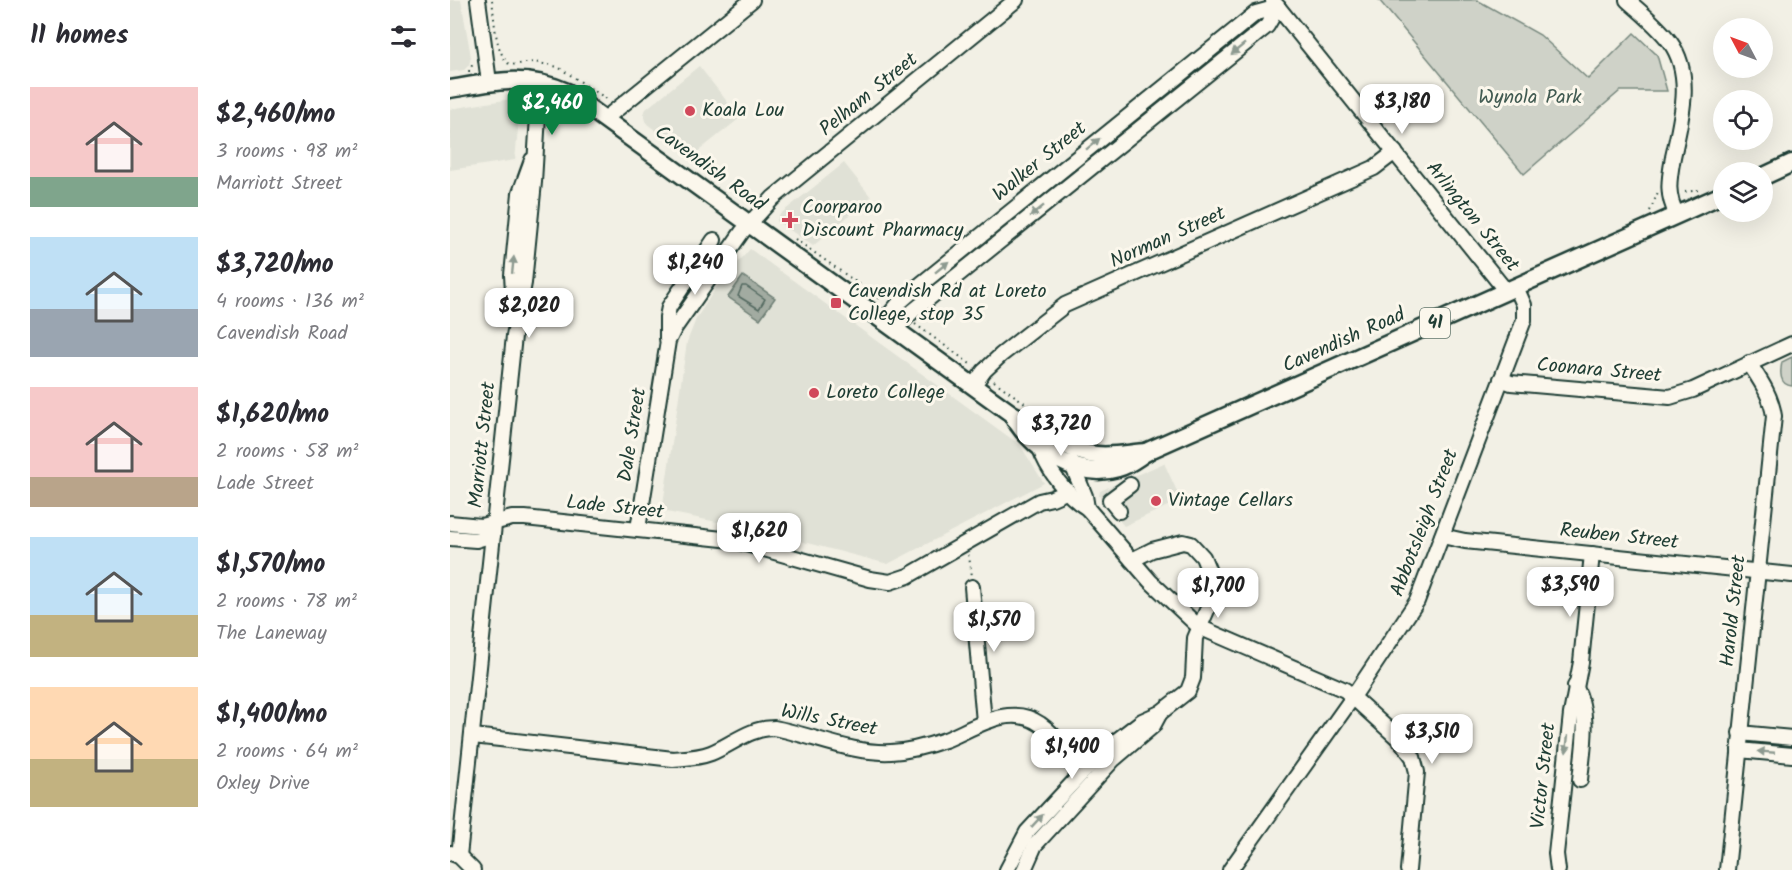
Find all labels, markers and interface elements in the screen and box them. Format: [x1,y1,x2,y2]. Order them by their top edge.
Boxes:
text: 11 homes [30,15,128,57]
north arrow [1713,18,1773,78]
map controls [1713,18,1773,222]
icon: filters [387,20,420,53]
one-way arrow [1231,42,1246,55]
street label: Pelham Street [812,45,926,145]
park label: Wynola Park [1478,82,1582,114]
pin: $3,180 [1353,84,1451,135]
pin: $2,460 [503,85,601,136]
text: $3,180 [1374,87,1430,119]
text: $2,460 [522,88,582,120]
button: locate [1713,90,1773,150]
text: $2,460/mo [216,94,335,136]
place label: Koala Lou [702,95,785,127]
marker: Koala Lou [683,104,697,118]
icon: home [78,111,150,183]
street label: Walker Street [986,114,1094,210]
street label: Cavendish Road [647,117,773,221]
text: 3 rooms · 98 m² [216,136,357,168]
one-way arrow [1085,138,1101,151]
street label: Arlington Street [1417,155,1527,280]
button: layers [1713,162,1773,222]
text: Marriott Street [216,168,342,200]
place label: Coorparoo Discount Pharmacy [802,192,964,247]
street label: Norman Street [1105,198,1231,278]
one-way arrow [1030,205,1045,217]
marker: Coorparoo Discount Pharmacy [783,213,797,227]
text: $3,720/mo [216,244,334,286]
pin: $1,240 [646,245,744,296]
text: $1,240 [667,248,723,280]
one-way arrow [508,255,518,274]
icon: home [78,261,150,333]
one-way arrow [934,261,949,274]
place label: Cavendish Rd at Loreto College, stop 35 [848,276,1047,331]
text: 4 rooms · 136 m² [216,286,364,318]
pin: $2,020 [480,288,578,339]
text: $2,020 [499,291,559,323]
marker: Cavendish Rd at Loreto College, stop 35 [829,296,843,310]
street label: Cavendish Road [1277,299,1412,382]
road number: 41 [1420,308,1450,338]
text: Cavendish Road [216,318,348,350]
street label: Coonara Street [1535,350,1663,392]
place label: Loreto College [826,377,945,409]
street label: Marriott Street [460,380,506,510]
street label: Dale Street [610,385,656,484]
marker: Loreto College [807,386,821,400]
text: $1,620/mo [216,394,329,436]
pin: $3,720 [1012,406,1110,457]
text: $3,720 [1031,409,1091,441]
icon: home [78,411,150,483]
text: 2 rooms · 58 m² [216,436,358,468]
street label: Abbotsleigh Street [1382,444,1468,602]
text: Lade Street [216,468,314,500]
place label: Vintage Cellars [1168,485,1293,517]
street label: Lade Street [565,487,666,529]
marker: Vintage Cellars [1149,494,1163,508]
pin: $1,620 [710,513,808,564]
street label: Reuben Street [1558,515,1680,559]
text: $1,620 [731,516,787,548]
text: $1,570/mo [216,544,325,586]
street label: Harold Street [1712,553,1756,668]
icon: home [78,561,150,633]
pin: $3,590 [1521,567,1619,618]
pin: $1,700 [1169,568,1267,619]
text: $3,590 [1541,570,1599,602]
text: $1,700 [1191,571,1245,603]
text: 2 rooms · 78 m² [216,586,357,618]
pin: $1,570 [945,602,1043,653]
text: $1,570 [968,605,1020,637]
text: The Laneway [216,618,327,650]
text: $1,400/mo [216,694,327,736]
street label: Wills Street [778,696,880,746]
icon: home [78,711,150,783]
pin: $3,510 [1383,714,1481,765]
text: $3,510 [1405,717,1459,749]
street label: Victor Street [1523,721,1566,831]
pin: $1,400 [1023,729,1121,780]
text: $1,400 [1045,732,1099,764]
one-way arrow [1563,734,1572,753]
text: 2 rooms · 64 m² [216,736,358,768]
one-way arrow [1756,747,1775,757]
text: Oxley Drive [216,768,310,800]
one-way arrow [1030,814,1044,828]

